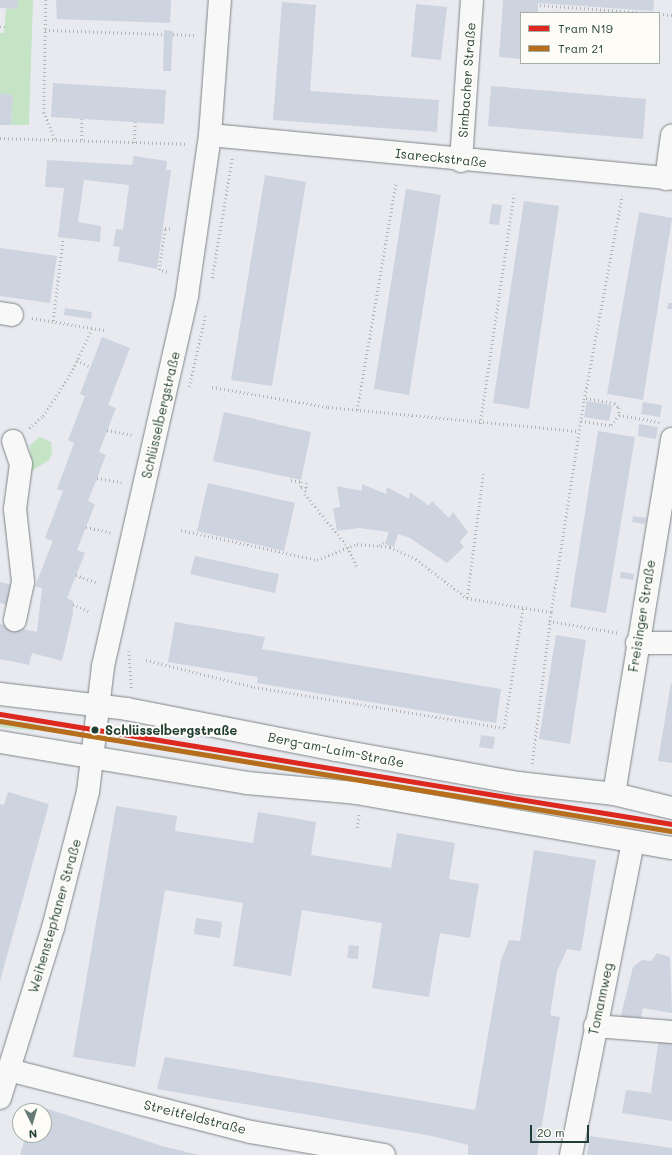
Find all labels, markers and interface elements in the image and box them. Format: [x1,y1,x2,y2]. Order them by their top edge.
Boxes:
legend [520,12,660,64]
text: Tram N19 [558,20,613,36]
street label: Simbacher Straße [455,22,479,138]
text: Tram 21 [558,40,604,56]
street label: Isareckstraße [394,145,488,171]
street label: Schlüsselbergstraße [139,350,183,480]
street label: Freisinger Straße [625,559,659,673]
place label: Schlüsselbergstraße [105,722,237,738]
marker: Schlüsselbergstraße [88,723,102,737]
street label: Berg-am-Laim-Straße [267,729,405,771]
street label: Weihenstephaner Straße [26,837,84,995]
street label: Tomannweg [586,961,616,1037]
street label: Streitfeldstraße [142,1097,248,1137]
north arrow [12,1103,52,1143]
scale bar [532,1117,591,1143]
text: 20 m [537,1124,565,1140]
text: N [28,1127,38,1142]

